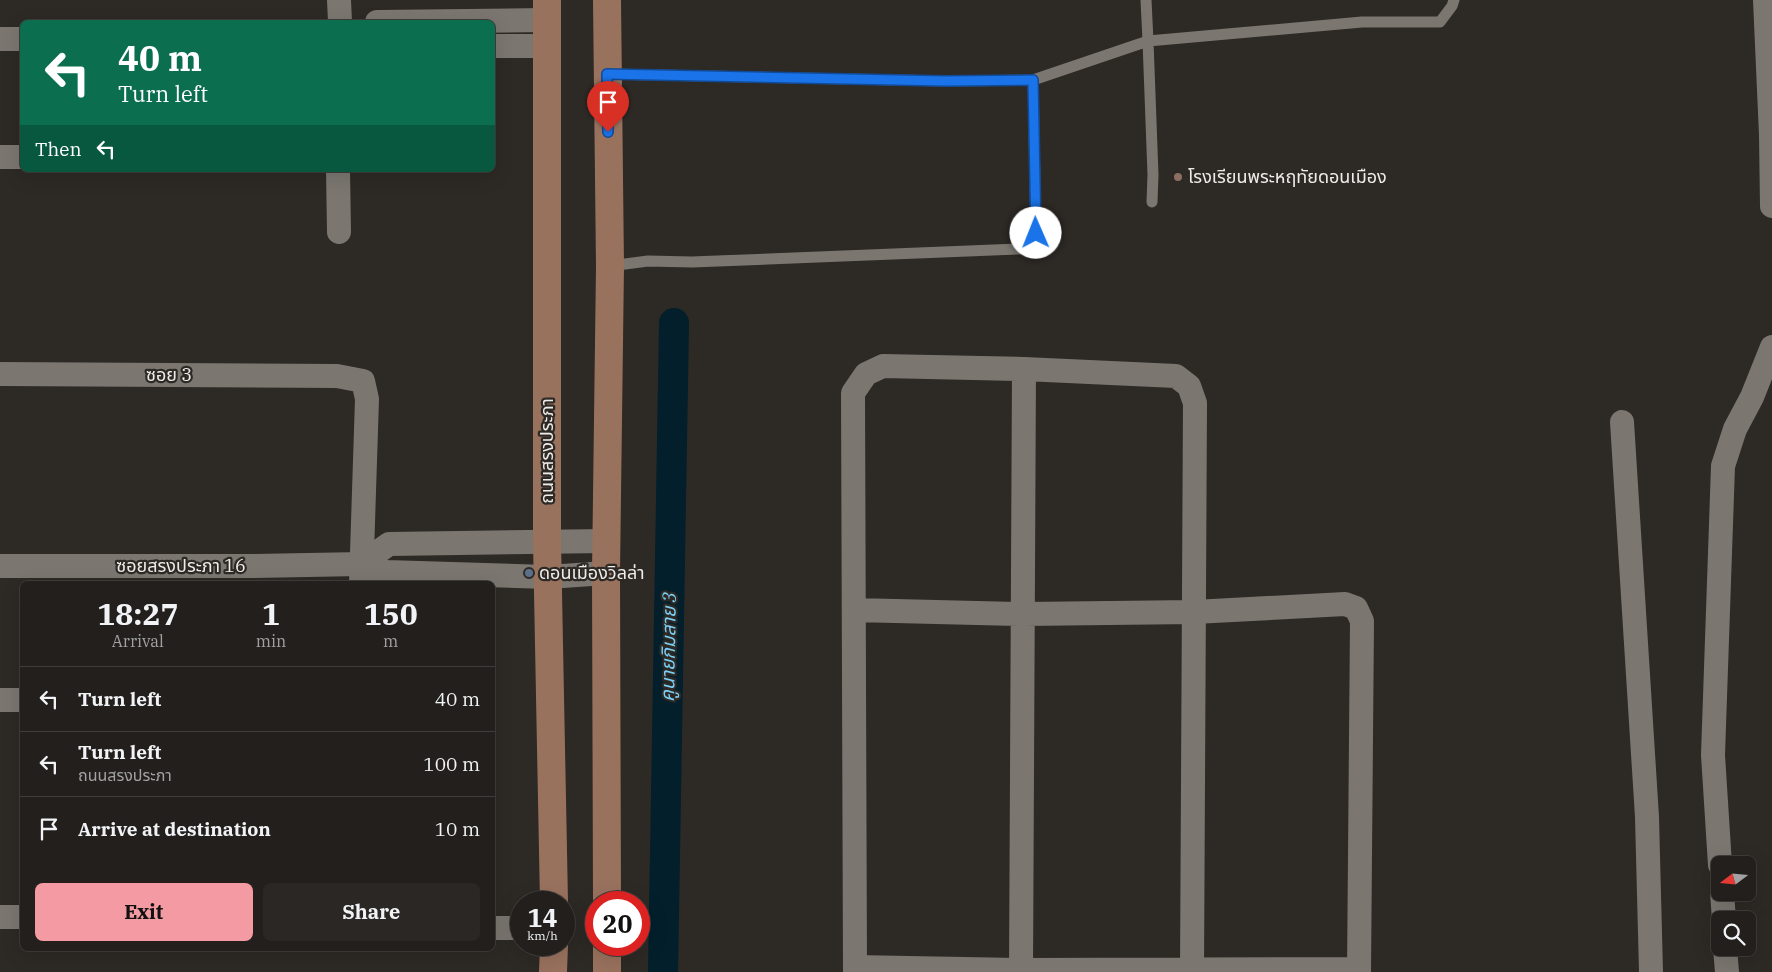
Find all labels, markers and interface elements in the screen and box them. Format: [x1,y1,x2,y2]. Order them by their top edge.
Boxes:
text: 40 m [118,35,202,81]
icon: left [35,40,100,105]
text: Turn left [118,79,208,108]
pin [587,81,629,132]
icon: arrive [594,88,622,116]
icon: left [92,135,120,163]
text: Then [35,137,82,161]
place label: โรงเรียนพระหฤทัยดอนเมือง [1188,165,1387,188]
marker: โรงเรียนพระหฤทัยดอนเมือง [1172,171,1184,183]
position arrow [1009,206,1061,258]
street label: ซอย 3 [146,363,192,386]
street label: ถนนสรงประภา [535,398,558,504]
street label: ซอยสรงประภา 16 [116,554,246,577]
place label: ดอนเมืองวิลล่า [539,561,645,584]
marker: ดอนเมืองวิลล่า [523,567,535,579]
water label: คูนายกิมสาย 3 [655,591,682,702]
text: 18:27 [97,594,178,633]
text: 1 [262,594,280,633]
text: 150 [364,594,418,633]
text: Arrival [112,631,164,651]
text: min [256,631,286,651]
text: m [383,631,398,651]
icon: left [35,685,63,713]
text: Turn left [78,687,161,711]
text: 40 m [435,687,480,711]
text: Turn left [78,740,161,764]
icon: left [35,750,63,778]
text: 100 m [423,752,480,776]
text: ถนนสรงประภา [78,765,172,785]
icon: arrive [35,815,63,843]
text: Arrive at destination [78,817,271,841]
text: 10 m [435,817,480,841]
north arrow [1711,856,1756,901]
map controls [1711,856,1756,956]
button: Exit [35,883,253,941]
button: Share [263,883,480,941]
speed limit sign: 20 [585,891,650,956]
text: 14 [527,901,558,934]
button: search [1711,911,1756,956]
text: km/h [527,928,558,943]

